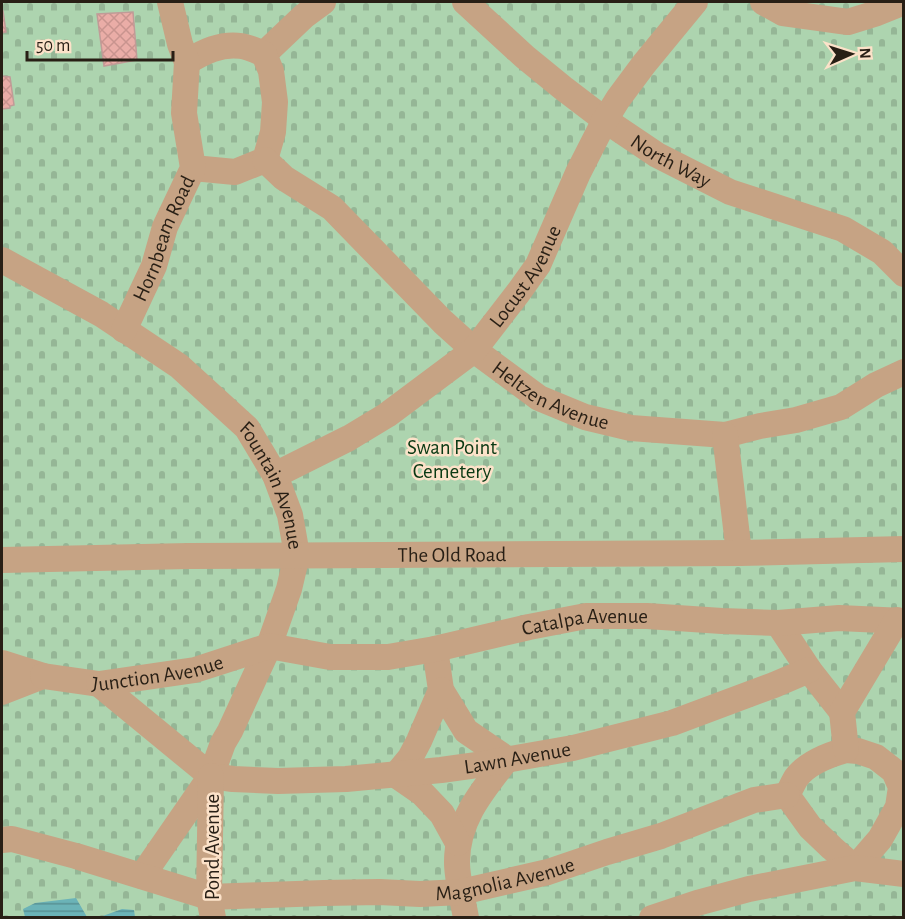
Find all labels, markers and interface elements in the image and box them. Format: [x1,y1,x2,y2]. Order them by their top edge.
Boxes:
scale bar [27,24,172,62]
north arrow [821,24,881,84]
text: 50 m [36,37,70,55]
text: N [857,47,873,59]
street label: North Way [627,130,714,191]
street label: Hornbeam Road [129,172,198,304]
street label: Locust Avenue [485,222,564,331]
street label: Heltzen Avenue [488,357,611,433]
street label: Fountain Avenue [236,417,306,551]
park label: Swan Point Cemetery [407,437,497,482]
street label: The Old Road [397,544,507,565]
street label: Catalpa Avenue [520,606,648,639]
street label: Junction Avenue [90,651,226,695]
street label: Lawn Avenue [463,738,572,777]
street label: Pond Avenue [202,794,223,900]
street label: Magnolia Avenue [435,853,577,904]

